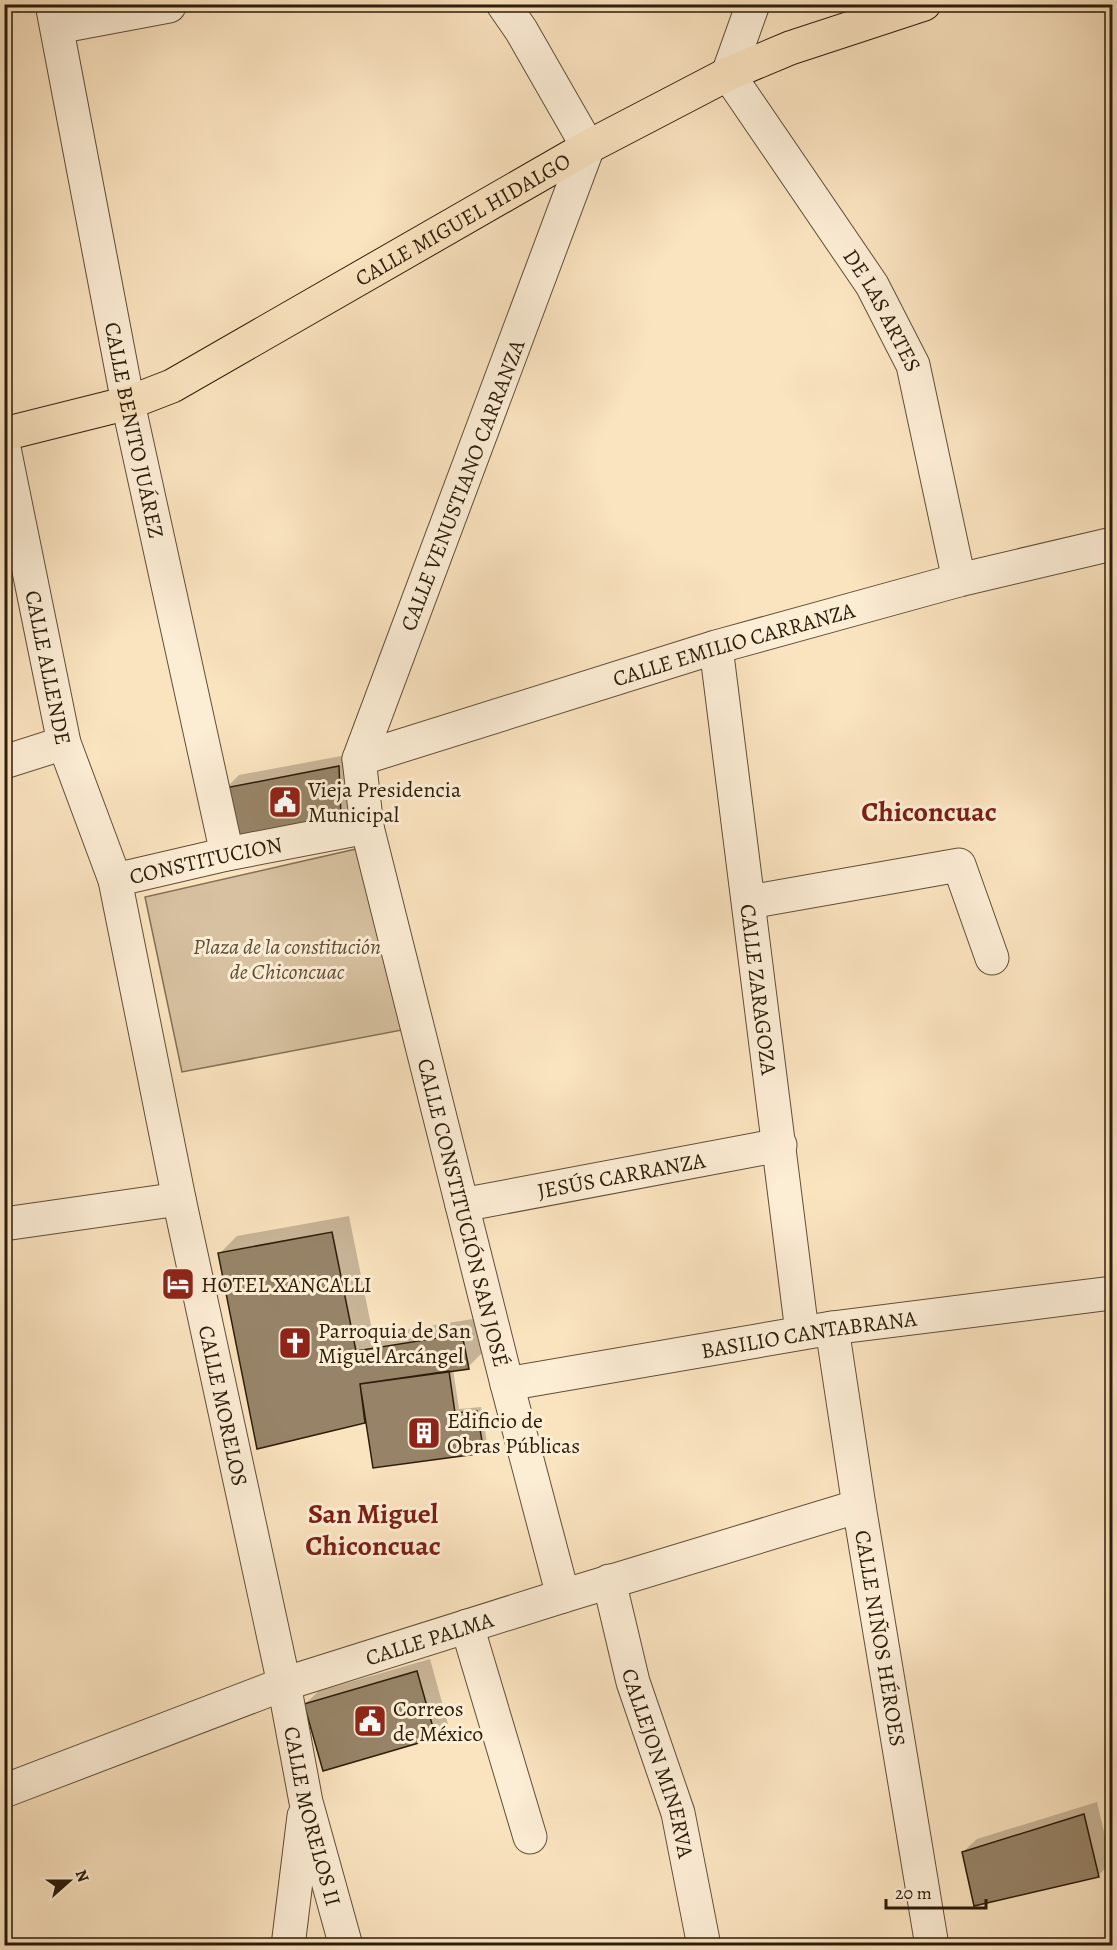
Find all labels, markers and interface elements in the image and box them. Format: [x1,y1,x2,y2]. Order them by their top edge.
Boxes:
street label: CALLE MIGUEL HIDALGO [350,146,576,294]
street label: DE LAS ARTES [836,243,928,377]
street label: CALLE BENITO JUÁREZ [97,320,171,541]
street label: CALLE VENUSTIANO CARRANZA [393,334,533,635]
street label: CALLE ALLENDE [17,588,78,748]
street label: CALLE EMILIO CARRANZA [609,595,860,694]
place label: Vieja Presidencia Municipal [307,775,462,830]
public building icon: Vieja Presidencia Municipal [267,784,303,820]
district label: Chiconcuac [861,793,997,831]
street label: CONSTITUCION [127,830,285,892]
street label: CALLE ZARAGOZA [732,902,784,1078]
park label: Plaza de la constitución de Chiconcuac [193,932,381,987]
street label: CALLE CONSTITUCIÓN SAN JOSÉ [410,1055,516,1370]
street label: JESÚS CARRANZA [535,1145,709,1206]
hotel icon: HOTEL XANCALLI [160,1266,196,1302]
place label: HOTEL XANCALLI [201,1270,372,1300]
street label: BASILIO CANTABRANA [699,1303,920,1366]
place label: Parroquia de San Miguel Arcángel [318,1316,471,1371]
street label: CALLE MORELOS [191,1323,255,1489]
church icon: Parroquia de San Miguel Arcángel [277,1325,313,1361]
place label: Edificio de Obras Públicas [447,1406,580,1461]
building icon: Edificio de Obras Públicas [406,1415,442,1451]
district label: San Miguel Chiconcuac [305,1495,441,1565]
street label: CALLE NIÑOS HÉROES [847,1528,913,1749]
street label: CALLE PALMA [362,1605,498,1673]
street label: CALLEJON MINERVA [614,1666,701,1862]
place label: Correos de México [393,1694,483,1749]
public building icon: Correos de México [352,1703,388,1739]
street label: CALLE MORELOS II [276,1724,348,1909]
north arrow [39,1851,99,1911]
text: N [70,1867,95,1886]
scale bar [886,1872,986,1910]
text: 20 m [895,1881,932,1905]

